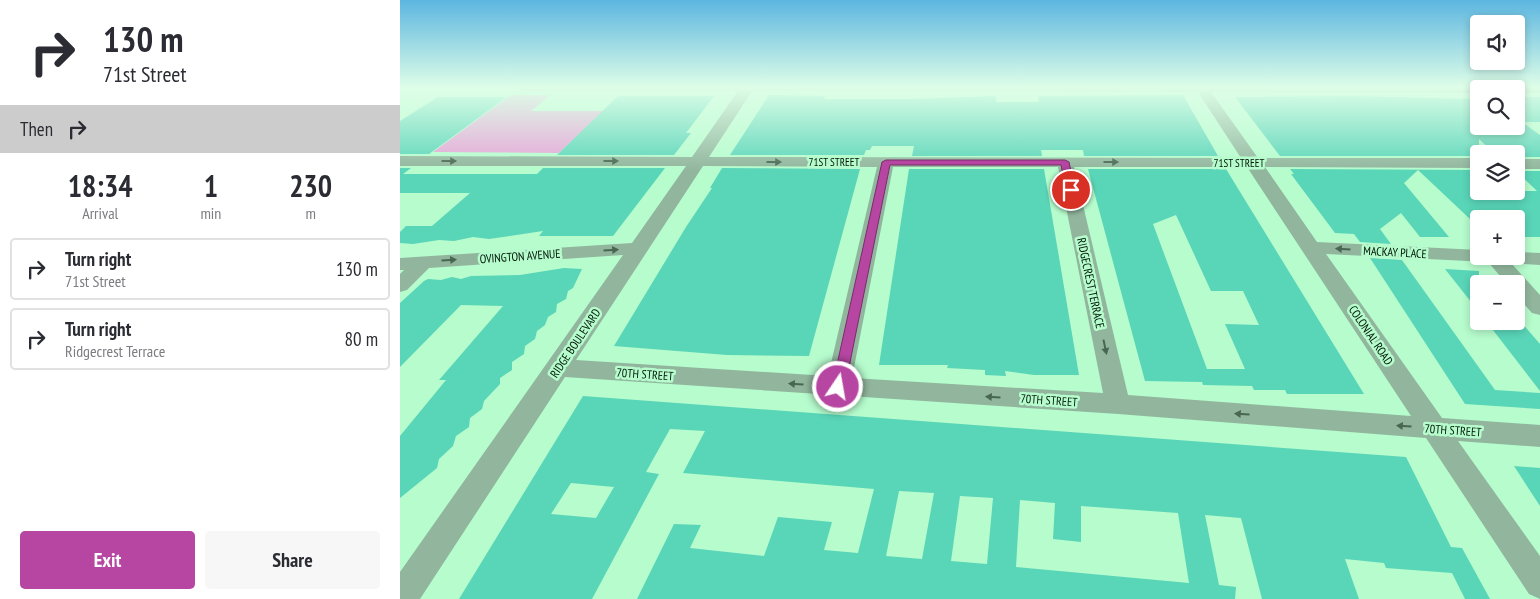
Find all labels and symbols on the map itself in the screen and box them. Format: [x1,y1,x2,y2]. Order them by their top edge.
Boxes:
street label: 71ST STREET [809,155,859,169]
street label: 71ST STREET [1214,156,1264,170]
one-way arrow [441,157,457,165]
one-way arrow [603,157,619,165]
one-way arrow [766,158,782,166]
one-way arrow [1103,158,1119,166]
pin [1050,169,1092,211]
street label: RIDGECREST TERRACE [1074,236,1108,330]
street label: MACKAY PLACE [1363,243,1427,261]
one-way arrow [1334,244,1350,252]
street label: OVINGTON AVENUE [479,246,561,266]
one-way arrow [603,246,619,254]
one-way arrow [441,256,457,264]
street label: COLONIAL ROAD [1346,302,1396,368]
street label: RIDGE BOULEVARD [546,306,604,380]
one-way arrow [1102,339,1110,355]
position arrow [811,360,863,412]
street label: 70TH STREET [616,365,675,384]
one-way arrow [787,380,803,388]
street label: 70TH STREET [1020,391,1079,410]
one-way arrow [984,392,1000,400]
one-way arrow [1234,410,1250,418]
street label: 70TH STREET [1424,421,1483,440]
one-way arrow [1396,422,1412,430]

